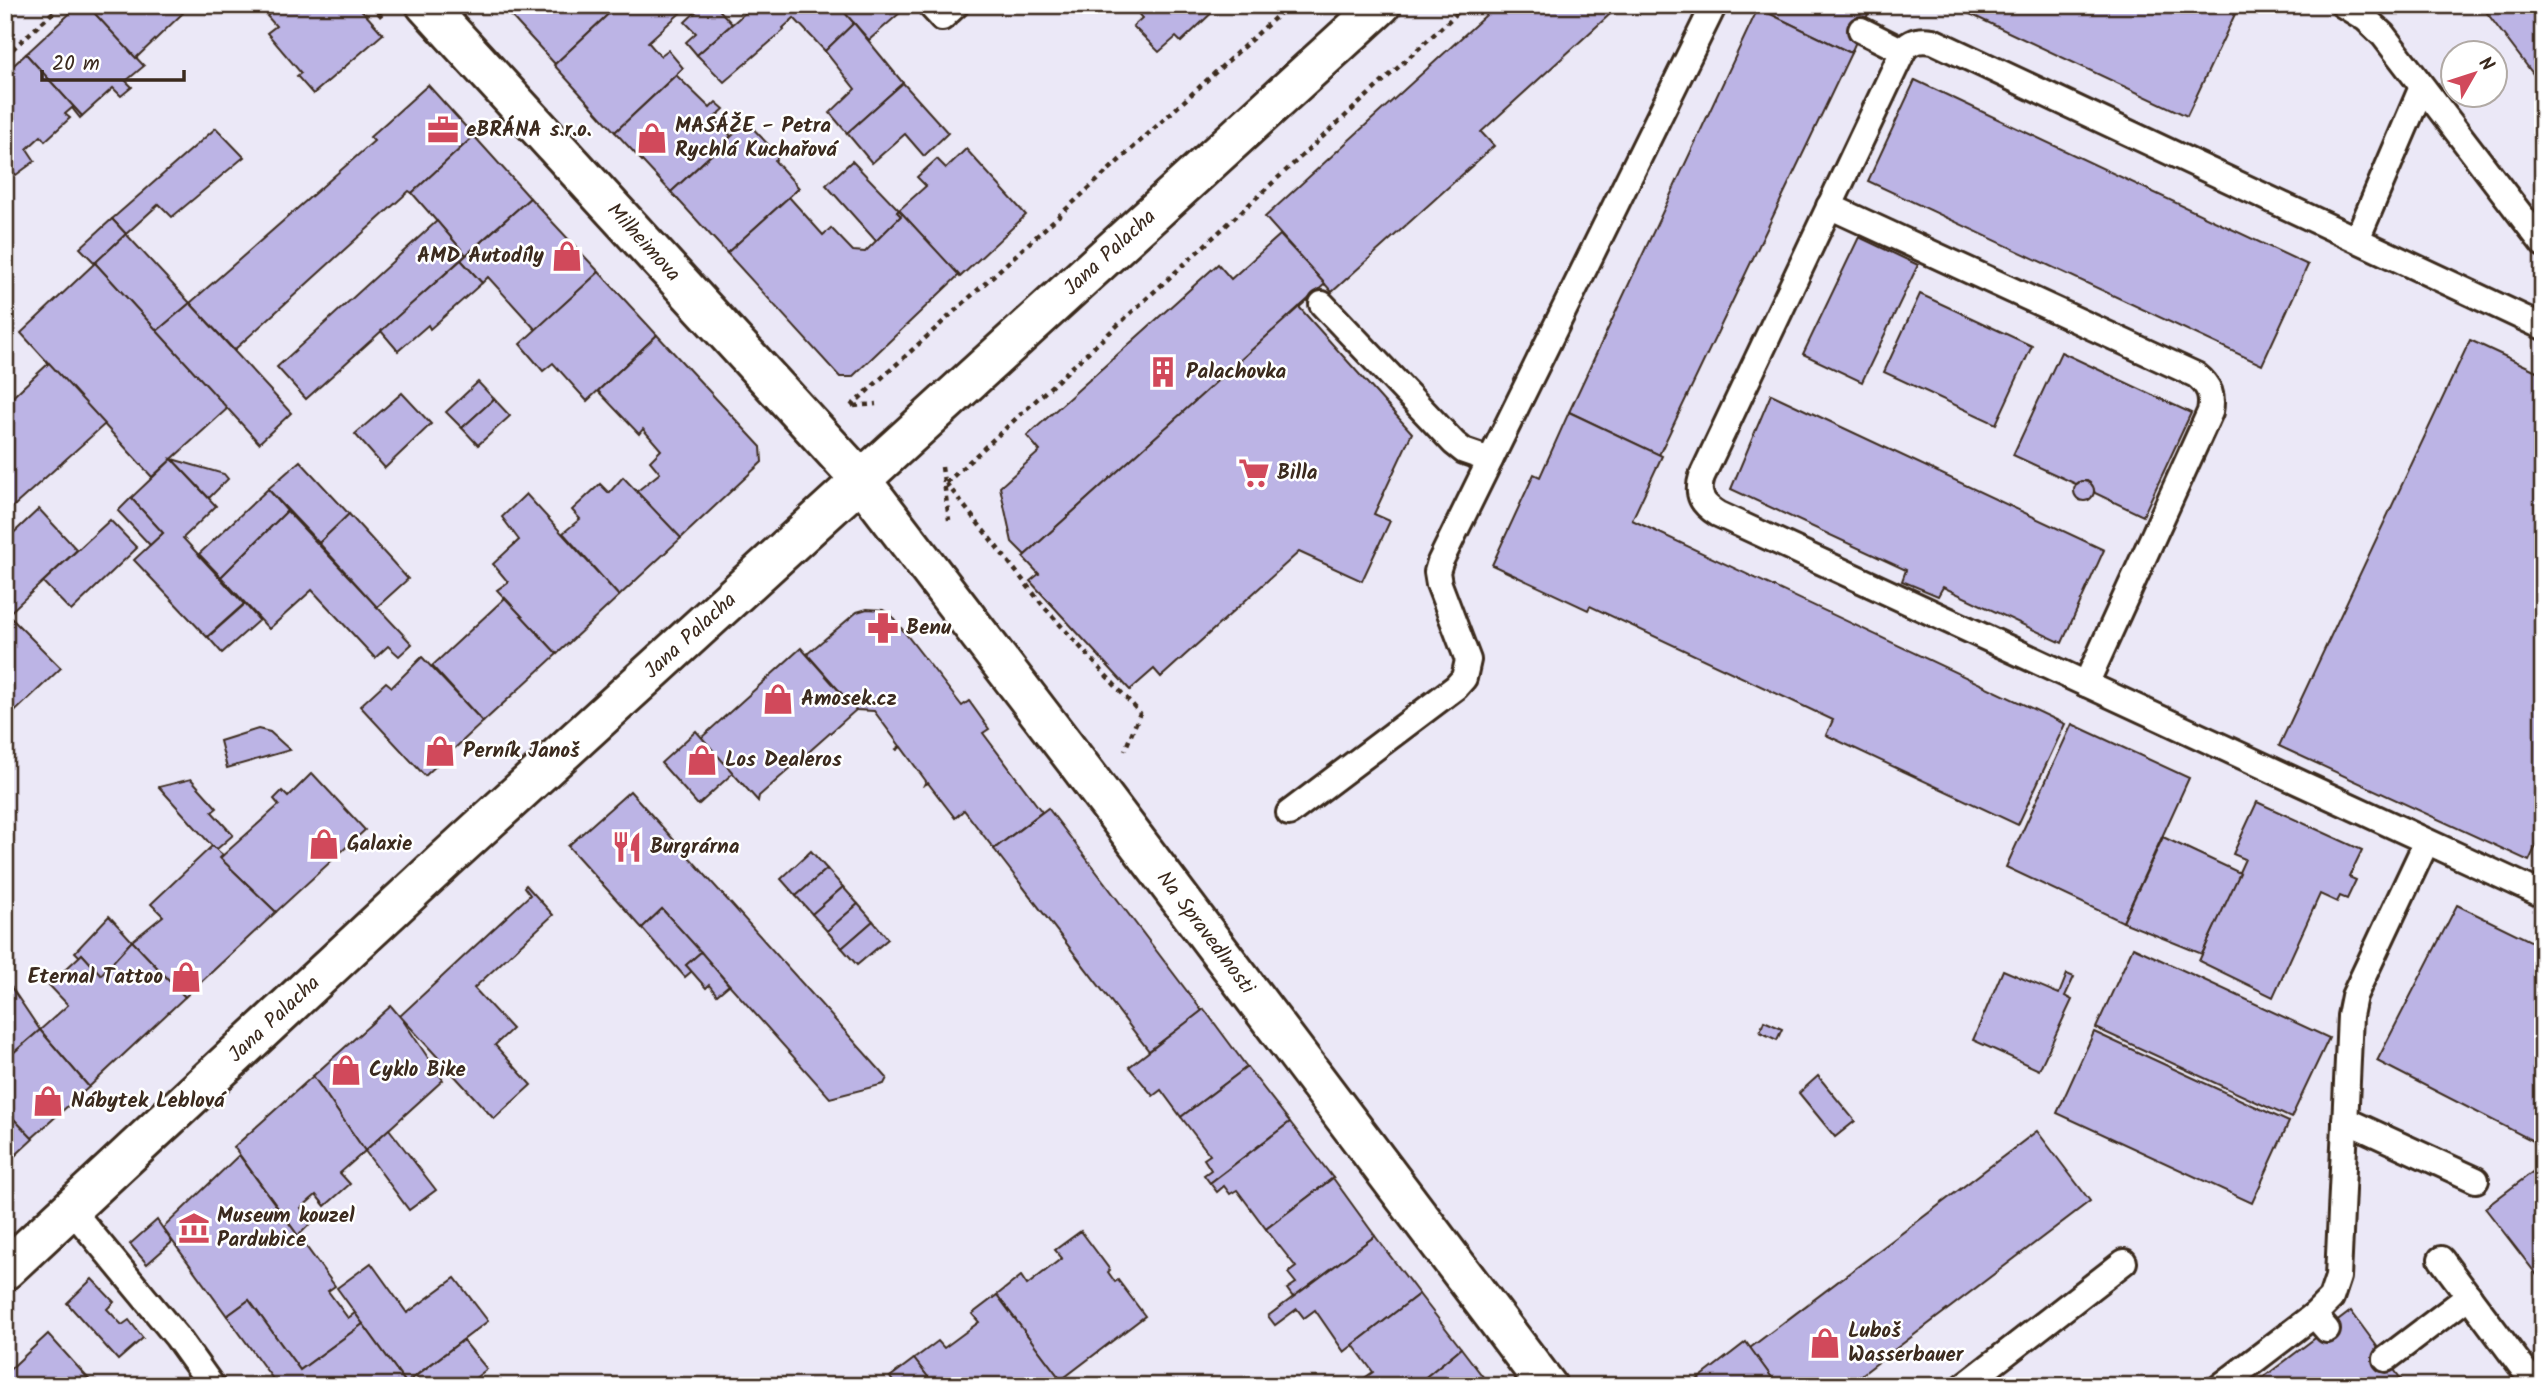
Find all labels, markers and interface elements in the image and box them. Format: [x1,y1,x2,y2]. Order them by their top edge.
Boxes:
scale bar [42,38,184,82]
north arrow [2440,38,2510,108]
text: 20 m [52,48,100,81]
text: N [2470,50,2501,79]
place label: MASÁŽE - Petra Rychlá Kuchařová [675,110,839,167]
office icon: eBRÁNA s.r.o. [426,113,460,147]
place label: eBRÁNA s.r.o. [466,114,592,147]
shop icon: MASÁŽE - Petra Rychlá Kuchařová [635,121,669,155]
street label: Milheimova [598,195,689,290]
street label: Jana Palacha [1056,201,1164,304]
shop icon: AMD Autodíly [550,239,584,273]
place label: AMD Autodíly [417,240,544,273]
building icon: Palachovka [1146,355,1180,389]
place label: Palachovka [1186,356,1286,389]
supermarket icon: Billa [1237,456,1271,490]
place label: Billa [1277,457,1318,490]
street label: Jana Palacha [637,584,744,687]
pharmacy icon: Benu [866,611,900,645]
place label: Benu [906,612,952,645]
shop icon: Amosek.cz [761,682,795,716]
place label: Amosek.cz [801,683,897,716]
shop icon: Perník Janoš [423,734,457,768]
place label: Perník Janoš [463,735,580,768]
shop icon: Los Dealeros [685,743,719,777]
place label: Los Dealeros [725,744,842,777]
shop icon: Galaxie [307,827,341,861]
place label: Galaxie [347,828,412,861]
restaurant icon: Burgrárna [610,830,644,864]
place label: Burgrárna [650,831,740,864]
street label: Na Spravedlnosti [1148,864,1264,1002]
shop icon: Eternal Tattoo [169,960,203,994]
place label: Eternal Tattoo [28,961,163,994]
street label: Jana Palacha [221,968,328,1071]
shop icon: Cyklo Bike [329,1053,363,1087]
place label: Cyklo Bike [369,1054,466,1087]
shop icon: Nábytek Leblová [31,1084,65,1118]
place label: Nábytek Leblová [71,1085,227,1118]
place label: Museum kouzel Pardubice [217,1200,355,1257]
museum icon: Museum kouzel Pardubice [177,1211,211,1245]
place label: Luboš Wasserbauer [1848,1315,1965,1372]
shop icon: Luboš Wasserbauer [1808,1326,1842,1360]

